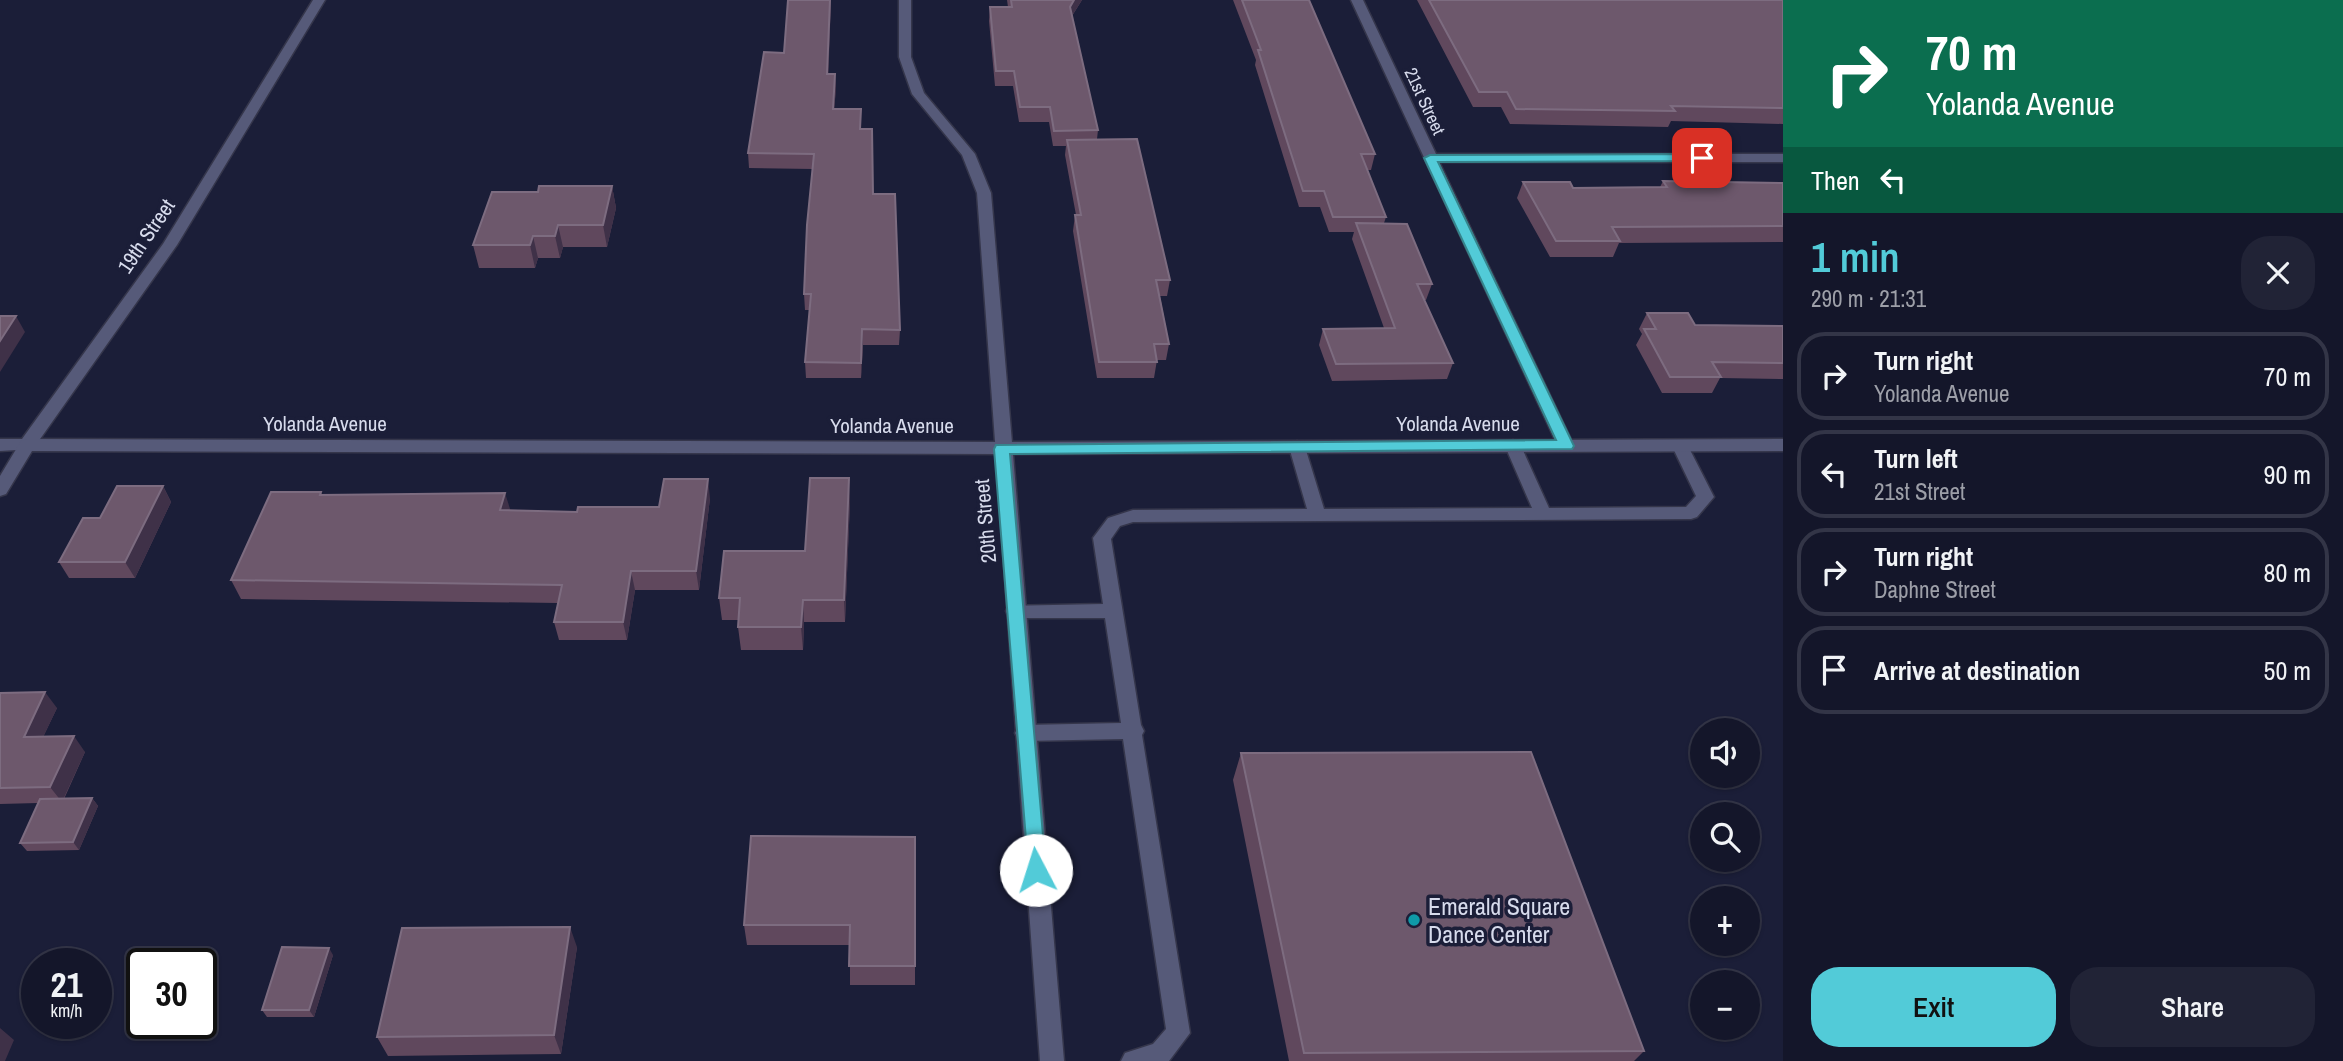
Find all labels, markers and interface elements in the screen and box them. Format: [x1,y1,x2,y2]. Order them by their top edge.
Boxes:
text: 70 m [1926,19,2018,85]
icon: right [1811,28,1902,119]
street label: 21st Street [1399,63,1451,139]
text: Yolanda Avenue [1926,82,2115,125]
pin [1672,128,1732,188]
icon: arrive [1683,139,1721,177]
icon: left [1874,161,1912,199]
text: Then [1811,163,1860,198]
street label: 19th Street [110,193,182,279]
text: 1 min [1811,229,1900,285]
button: close [2241,236,2315,310]
text: 290 m · 21:31 [1811,283,1926,314]
text: Turn right [1874,343,1973,378]
icon: right [1815,357,1853,395]
text: 70 m [2264,359,2311,394]
text: Yolanda Avenue [1874,378,2010,409]
street label: Yolanda Avenue [263,409,387,438]
street label: Yolanda Avenue [1396,409,1520,438]
street label: Yolanda Avenue [830,411,954,440]
text: Turn left [1874,441,1958,476]
icon: left [1815,455,1853,493]
text: 90 m [2264,457,2311,492]
text: 21st Street [1874,476,1965,507]
street label: 20th Street [967,478,1003,564]
text: Turn right [1874,539,1973,574]
icon: right [1815,553,1853,591]
text: 80 m [2264,555,2311,590]
text: Daphne Street [1874,574,1996,605]
icon: arrive [1815,651,1853,689]
text: Arrive at destination [1874,653,2080,688]
text: 50 m [2264,653,2311,688]
map controls [1690,718,1760,1040]
button: sound [1690,718,1760,788]
button: search [1690,802,1760,872]
position arrow [999,833,1073,907]
button: + [1690,886,1760,956]
place label: Emerald Square Dance Center [1428,890,1570,950]
marker: Emerald Square Dance Center [1406,912,1422,928]
speed limit sign: 30 [126,948,217,1039]
text: 21 [51,961,82,1008]
button: Exit [1811,967,2056,1047]
button: Share [2070,967,2315,1047]
button: − [1690,970,1760,1040]
text: km/h [51,998,83,1023]

